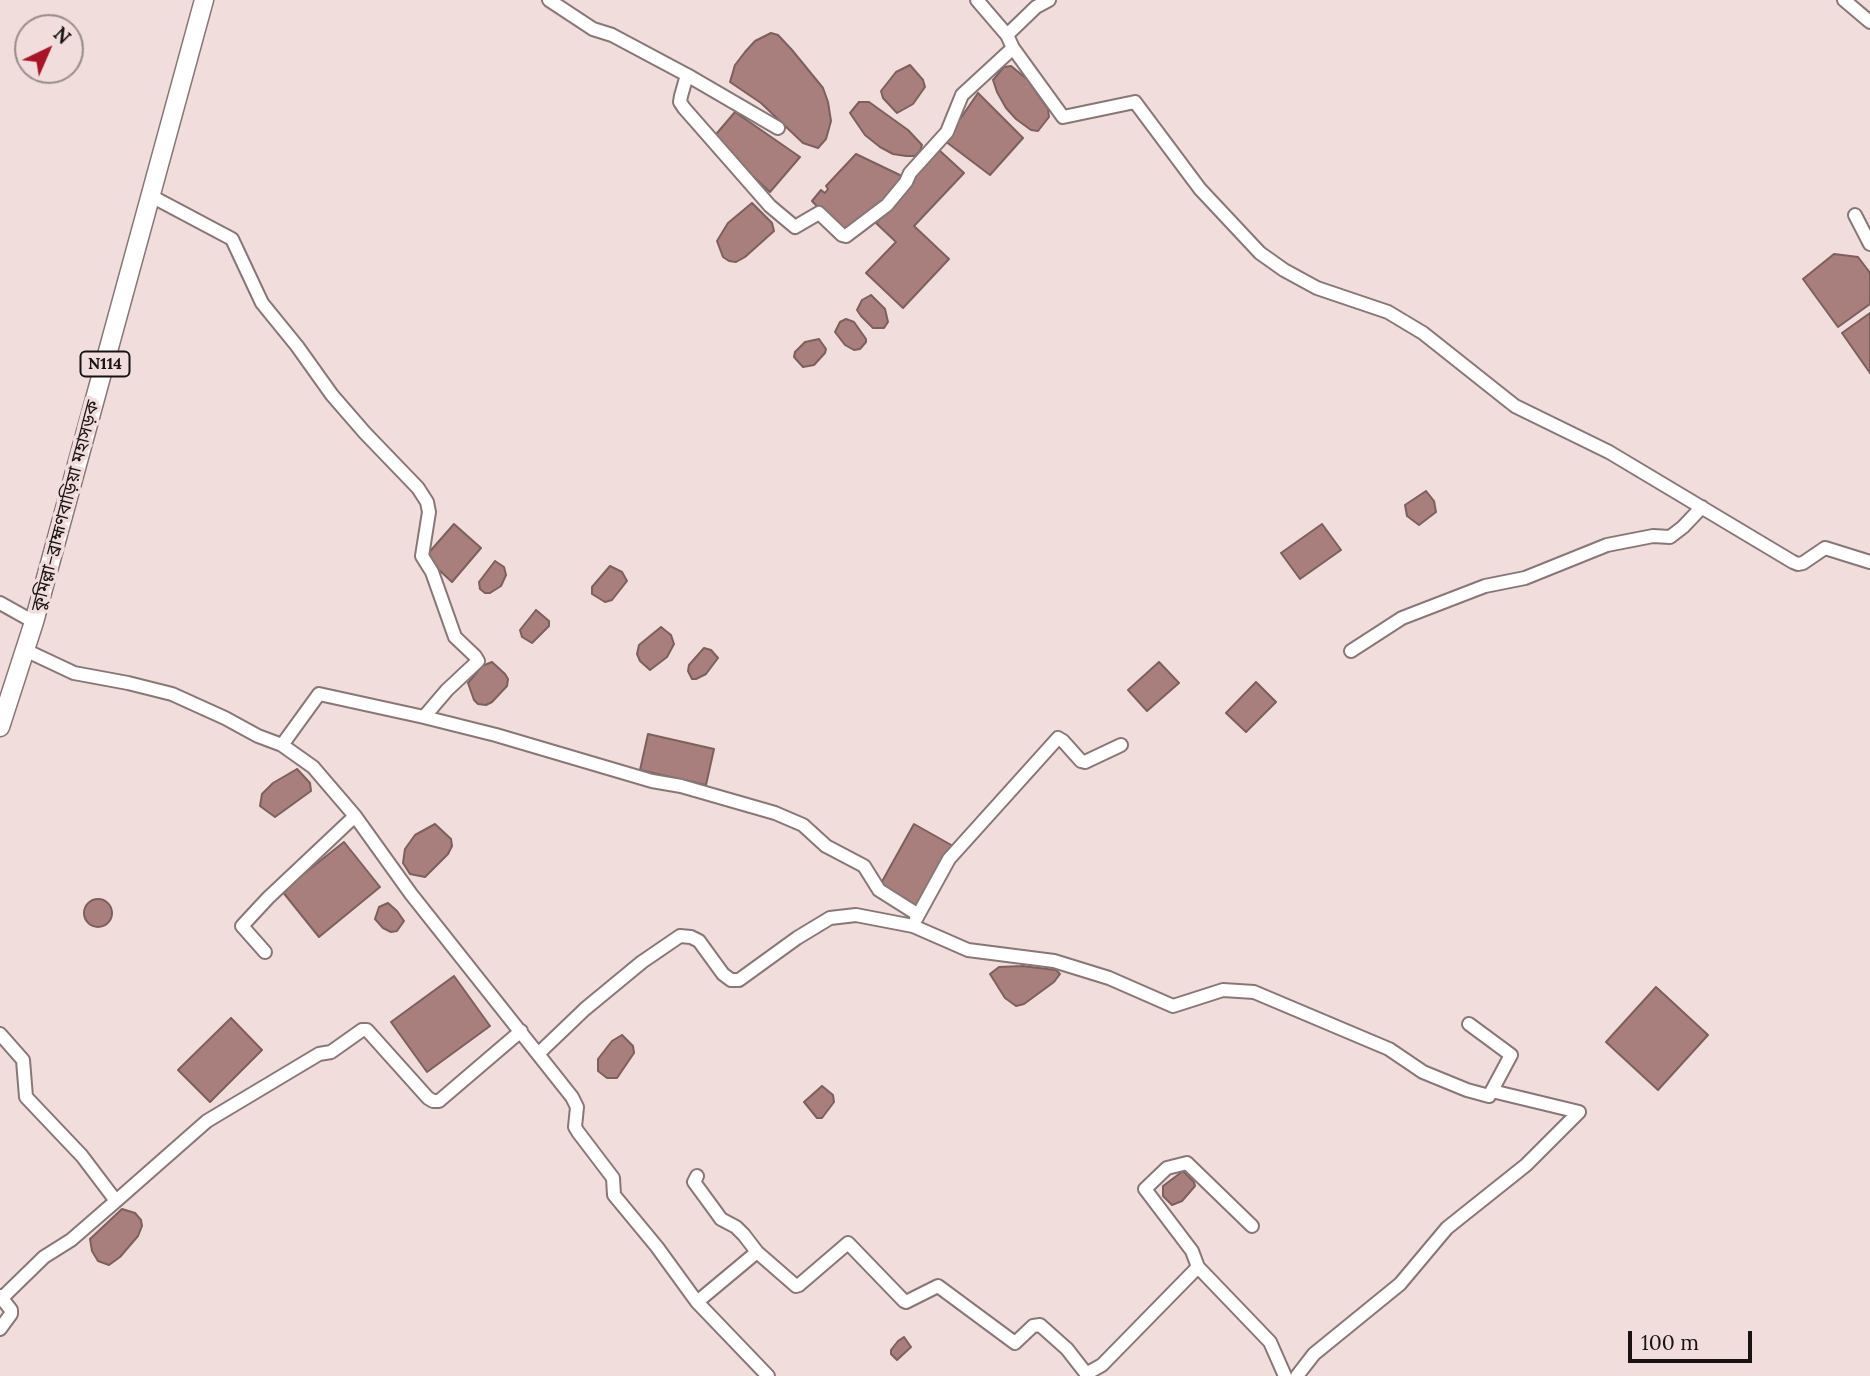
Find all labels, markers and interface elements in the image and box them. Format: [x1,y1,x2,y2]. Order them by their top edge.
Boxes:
north arrow [14,14,84,84]
text: N [49,22,76,49]
road number: N114 [80,352,130,376]
street label: কুমিল্লা–ব্রাহ্মণবাড়িয়া মহাসড়ক [27,398,105,614]
scale bar [1632,1316,1756,1360]
text: 100 m [1641,1329,1699,1356]

